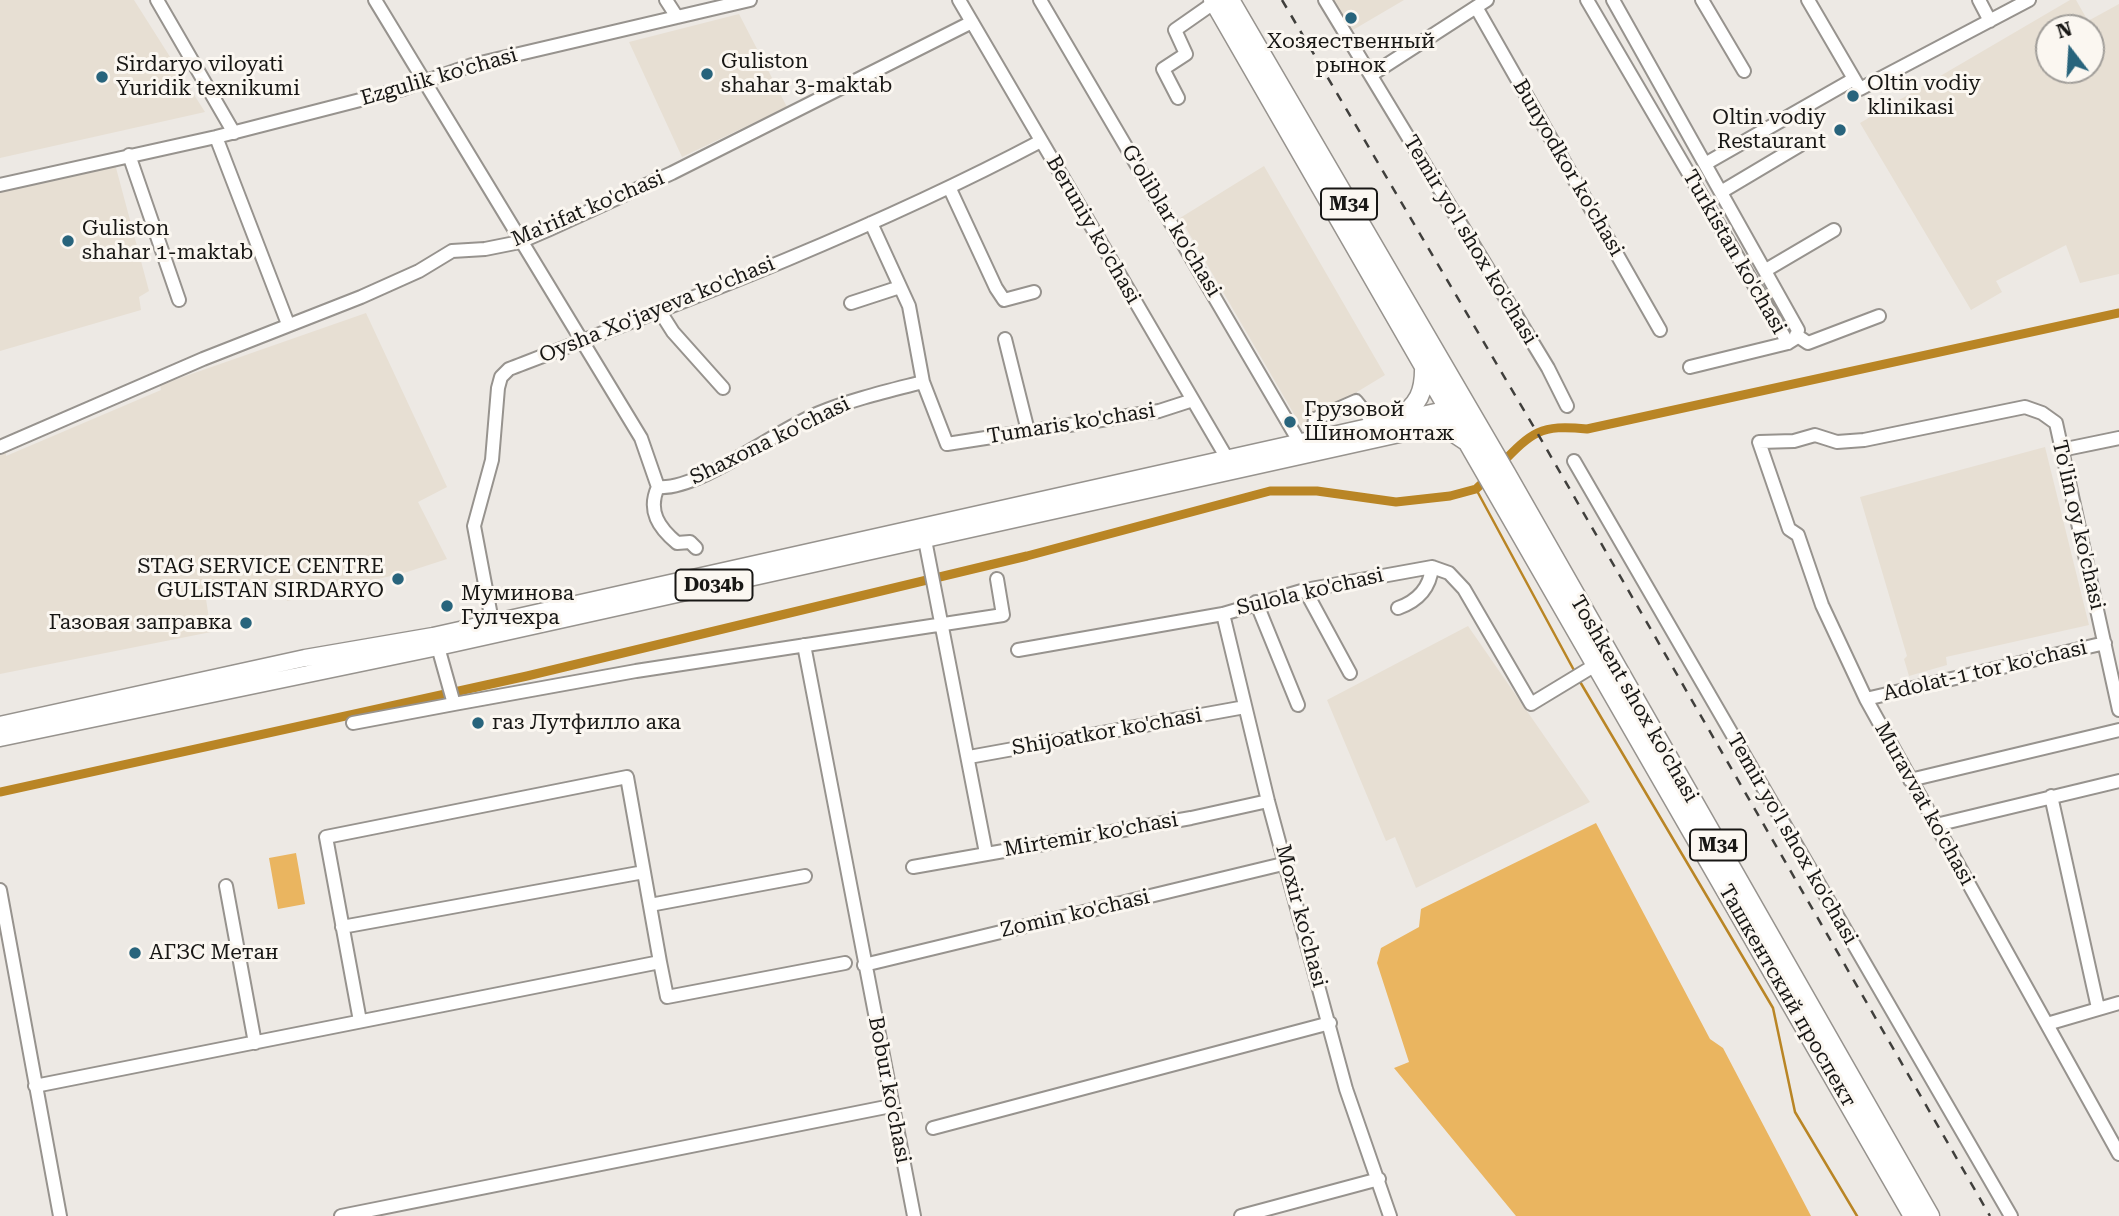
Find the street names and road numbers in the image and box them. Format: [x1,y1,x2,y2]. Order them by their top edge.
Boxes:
street label: Ezgulik ko'chasi [358,43,520,111]
street label: Bunyodkor ko'chasi [1507,75,1629,261]
street label: Temir yo'l shox ko'chasi [1397,131,1543,349]
street label: G'oliblar ko'chasi [1116,140,1226,302]
street label: Beruniy ko'chasi [1040,151,1146,309]
street label: Ma'rifat ko'chasi [508,165,668,253]
street label: Turkistan ko'chasi [1677,166,1791,338]
road number: M34 [1321,188,1377,220]
street label: Oysha Xo'jayeva ko'chasi [536,251,778,369]
street label: Shaxona ko'chasi [686,391,854,491]
street label: Tumaris ko'chasi [985,398,1157,450]
street label: To'lin oy ko'chasi [2046,438,2110,612]
street label: Sulola ko'chasi [1234,563,1386,621]
road number: D034b [676,570,752,600]
street label: Toshkent shox ko'chasi [1564,591,1704,807]
street label: Adolat-1 tor ko'chasi [1880,635,2090,707]
street label: Shijoatkor ko'chasi [1010,703,1204,761]
street label: Muravvat ko'chasi [1869,718,1979,890]
street label: Temir yo'l shox ko'chasi [1721,729,1863,949]
street label: Mirtemir ko'chasi [1002,807,1180,863]
road number: M34 [1690,830,1746,860]
street label: Moxir ko'chasi [1270,842,1332,990]
street label: Ташкентский проспект [1713,880,1861,1112]
street label: Zomin ko'chasi [998,885,1152,943]
street label: Bobur ko'chasi [862,1014,916,1166]

